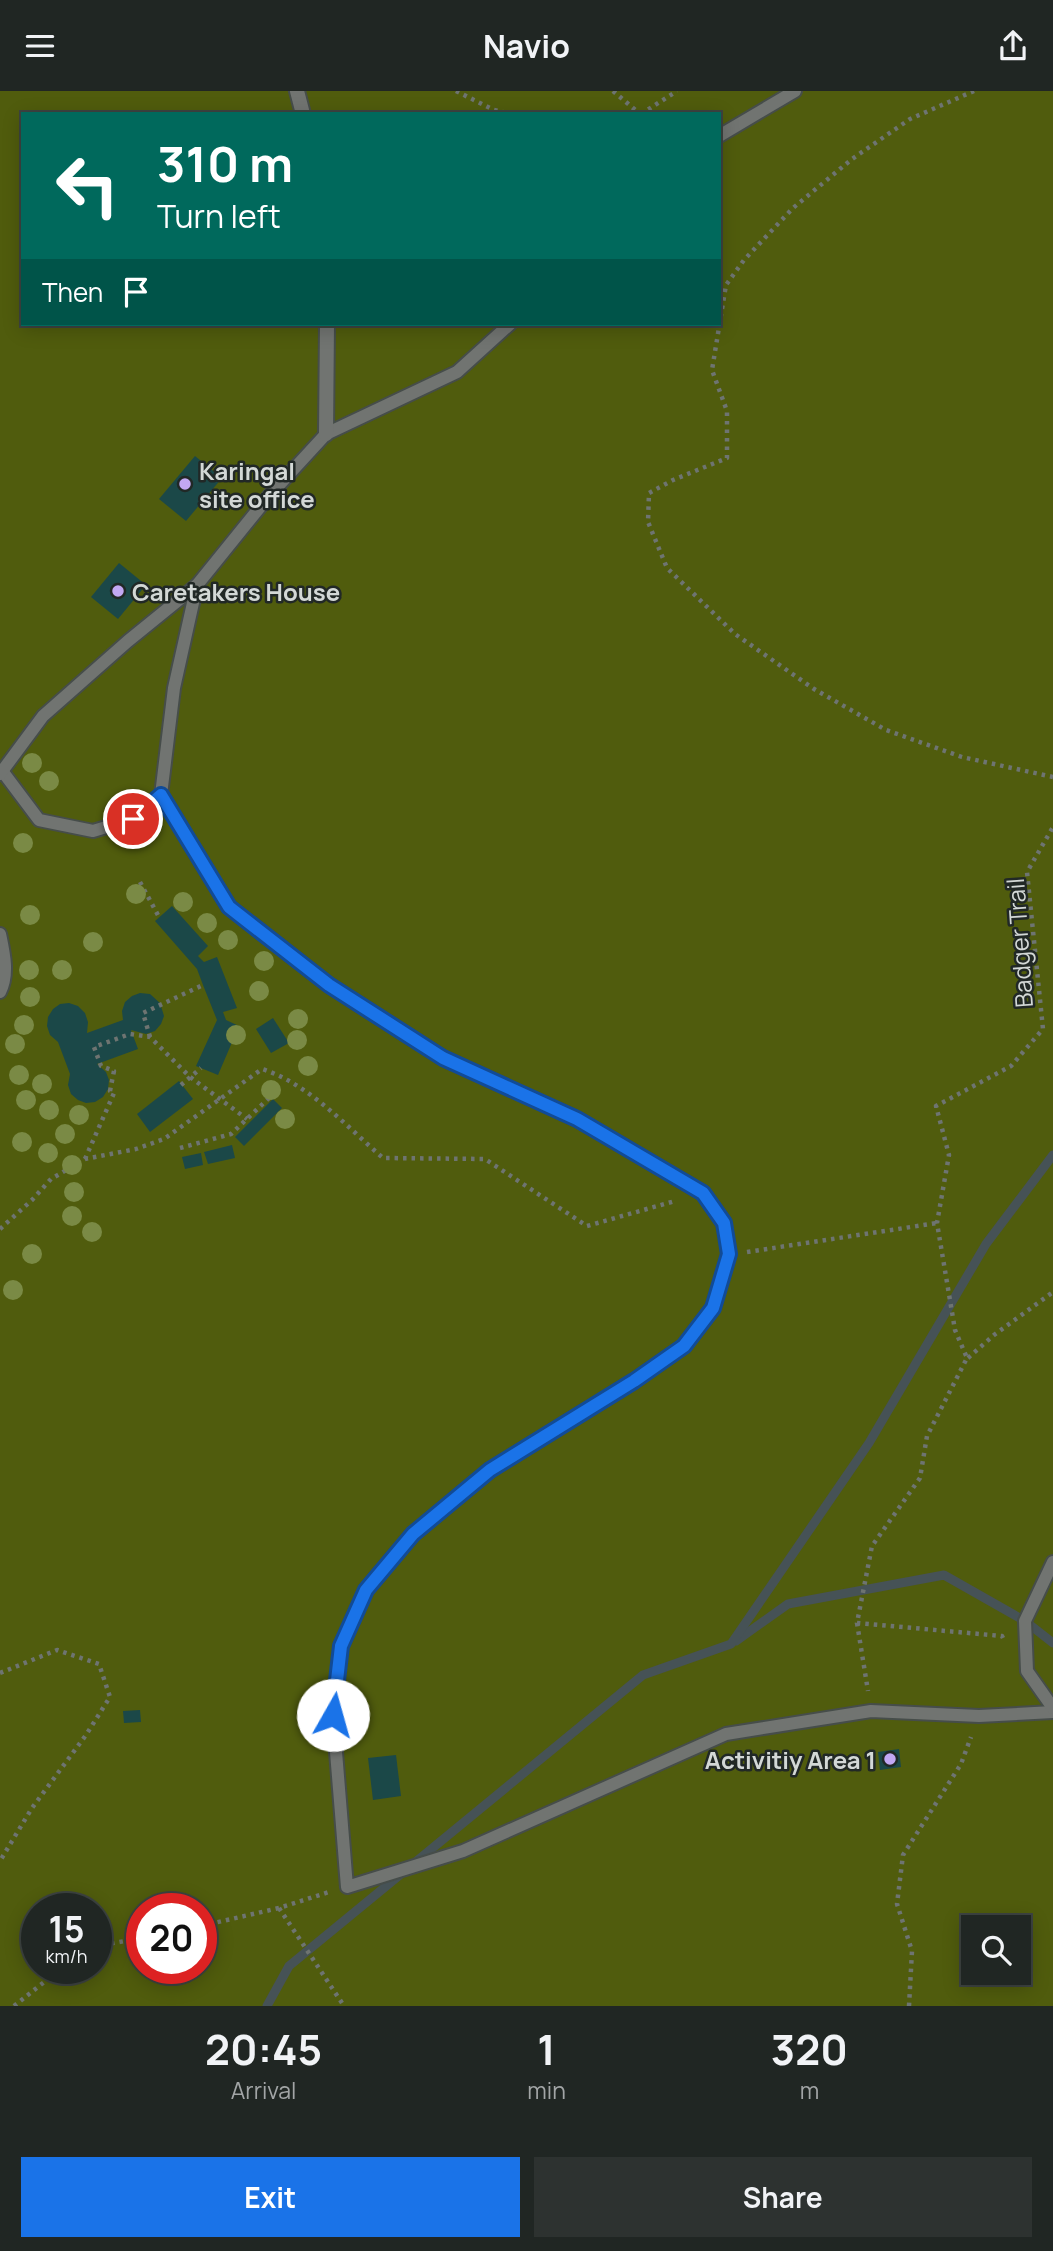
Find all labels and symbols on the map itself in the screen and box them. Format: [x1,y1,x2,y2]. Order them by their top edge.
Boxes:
place label: Karingal site office [199,454,315,515]
marker: Karingal site office [177,476,193,492]
place label: Caretakers House [132,575,340,608]
marker: Caretakers House [110,583,126,599]
pin [103,789,163,849]
street label: Badger Trail [998,877,1040,1009]
position arrow [296,1678,370,1752]
place label: Activitiy Area 1 [705,1743,876,1776]
marker: Activitiy Area 1 [882,1751,898,1767]
speed limit sign: 20 [126,1893,217,1984]

